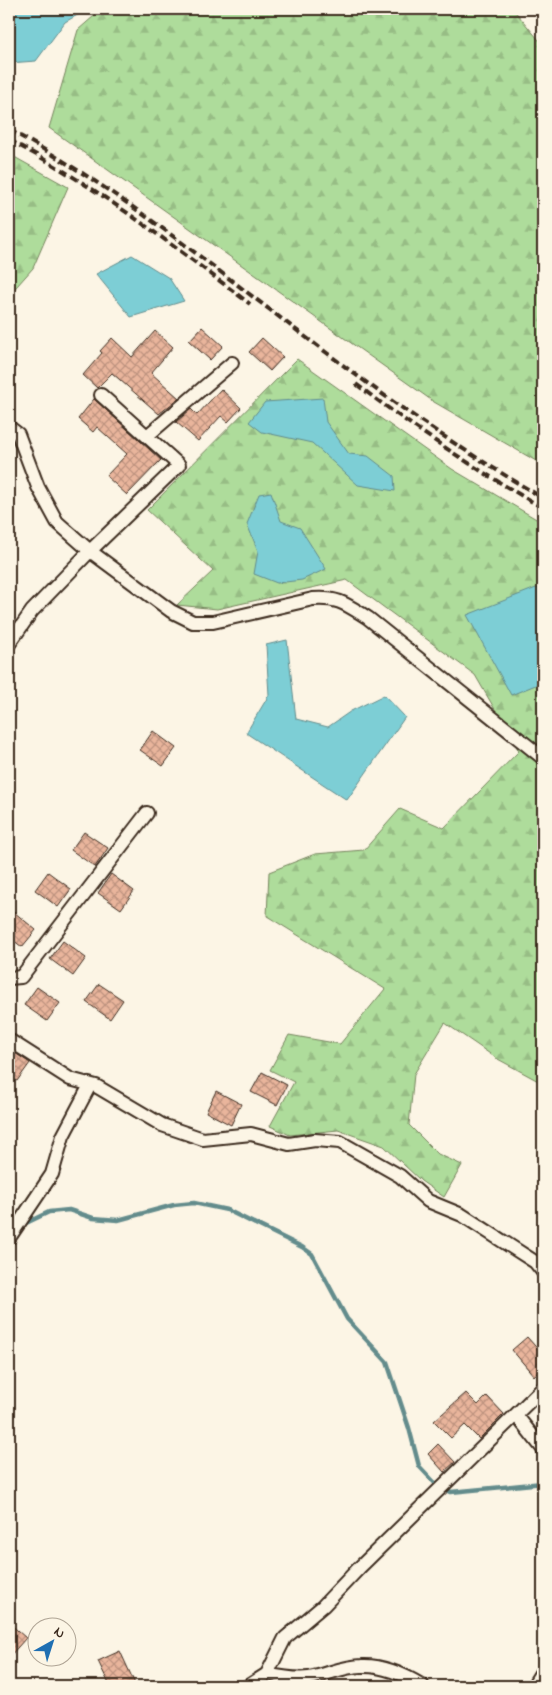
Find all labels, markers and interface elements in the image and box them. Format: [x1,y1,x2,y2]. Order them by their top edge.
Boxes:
north arrow [28,1618,78,1668]
text: N [49,1622,70,1644]

